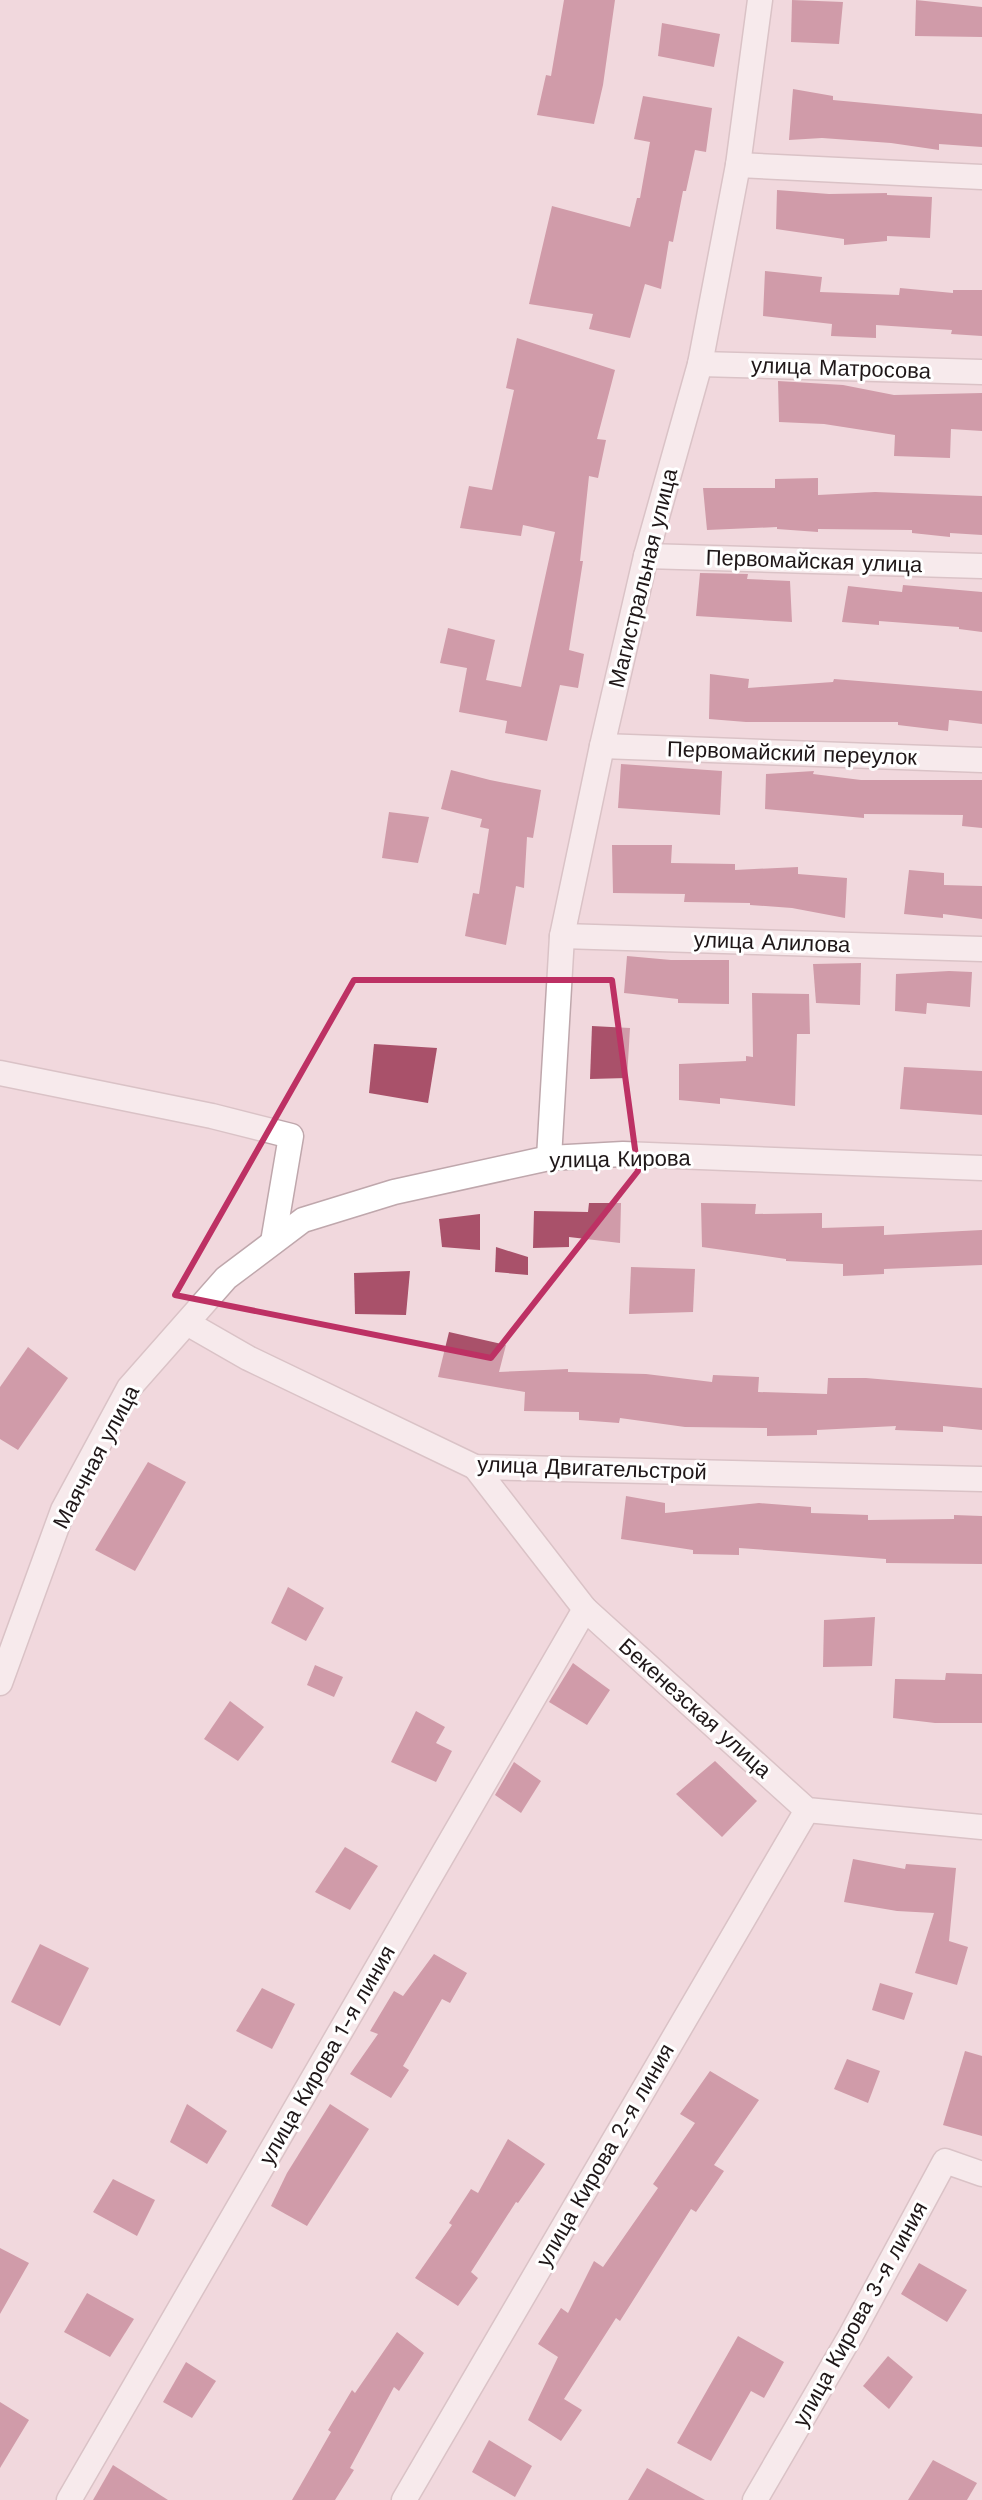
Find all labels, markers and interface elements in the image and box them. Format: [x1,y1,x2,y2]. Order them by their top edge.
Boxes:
street label: улица Матросова [751,352,932,384]
street label: Магистральная улица [604,465,683,690]
street label: Первомайская улица [705,545,924,577]
street label: Первомайский переулок [667,736,918,770]
street label: улица Алилова [693,927,852,957]
street label: улица Кирова [549,1145,692,1173]
street label: Маячная улица [48,1381,145,1533]
street label: улица Двигательстрой [477,1452,707,1484]
street label: Бекенезская улица [614,1633,777,1783]
street label: улица Кирова 1-я линия [254,1941,400,2169]
street label: улица Кирова 2-я линия [531,2039,679,2271]
street label: улица Кирова 3-я линия [788,2197,932,2431]

